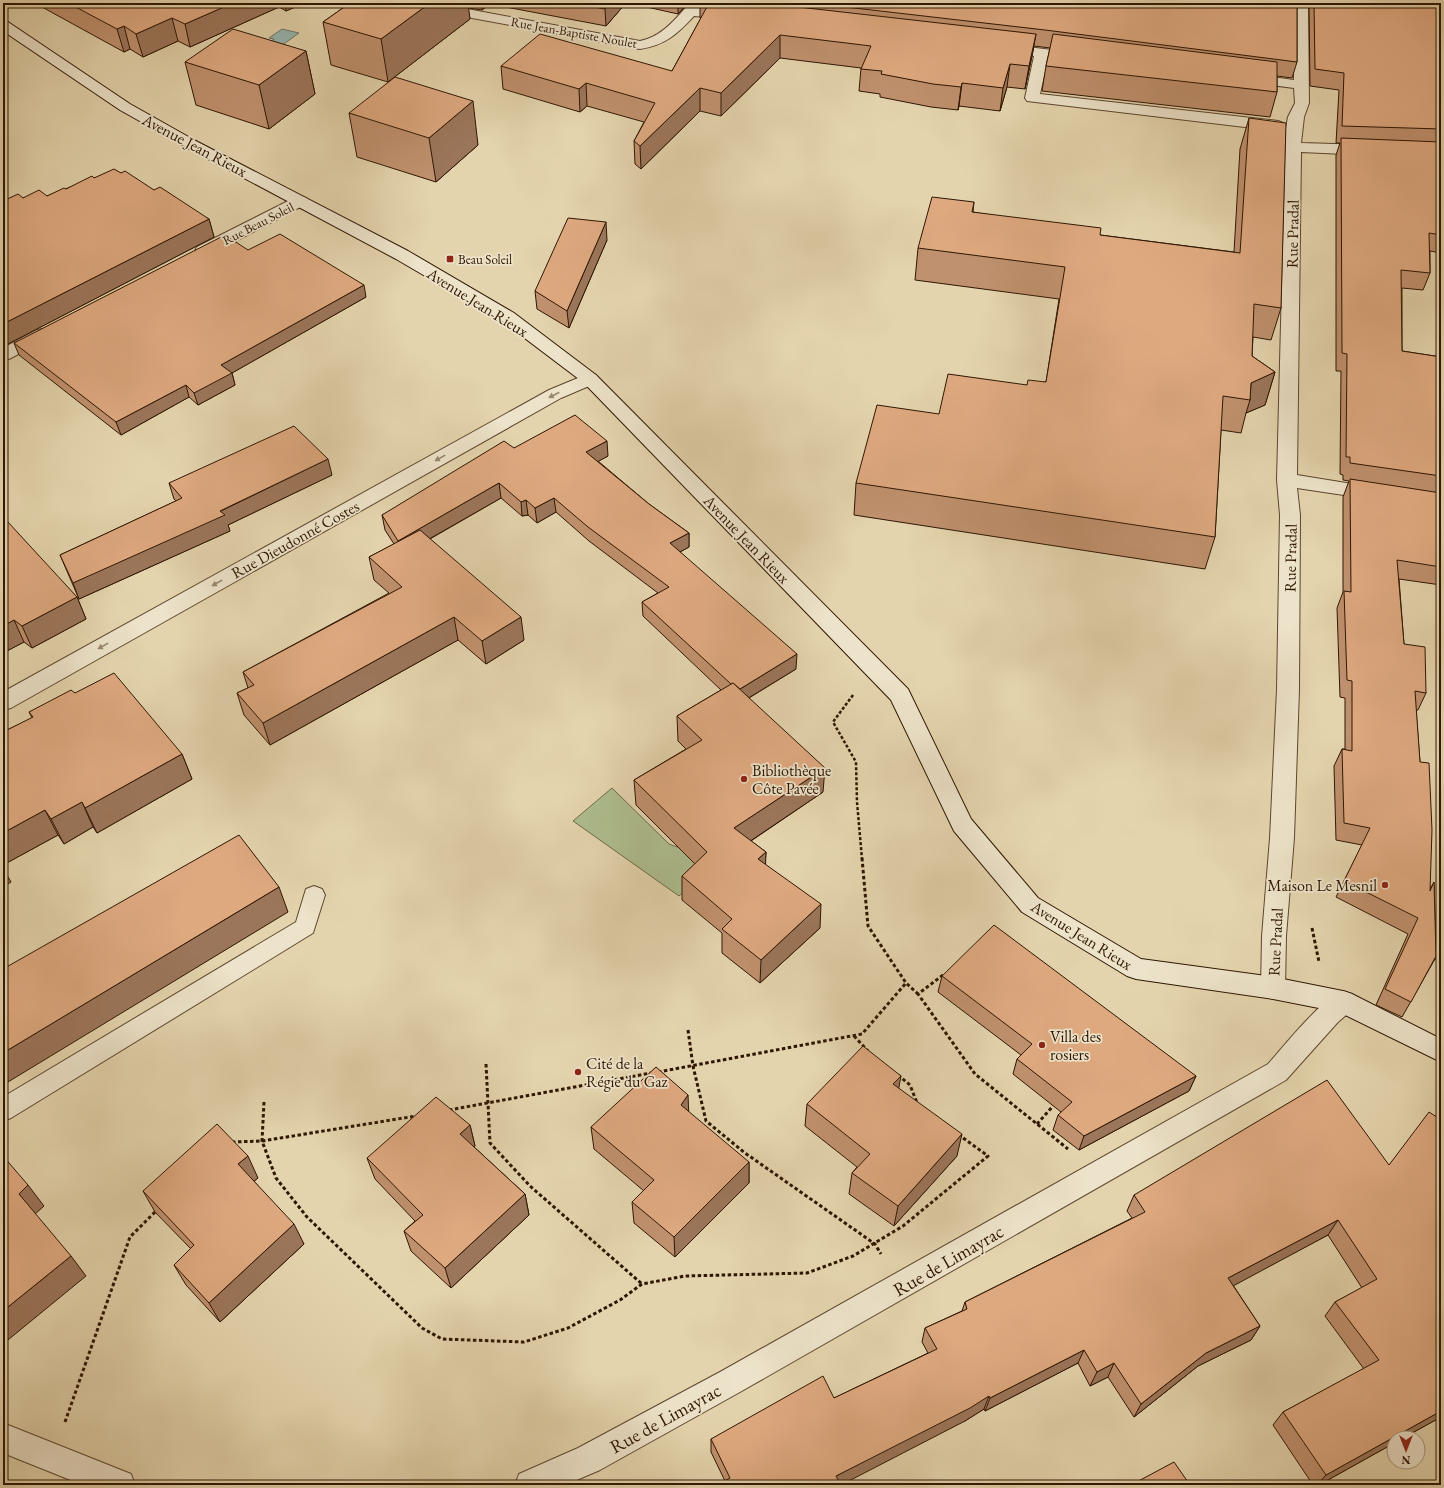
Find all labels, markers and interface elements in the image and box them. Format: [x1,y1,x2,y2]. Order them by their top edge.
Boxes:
street label: Rue Jean-Baptiste Noulet [510,13,638,52]
street label: Avenue Jean Rieux [138,109,251,182]
street label: Rue Beau Soleil [220,198,297,249]
street label: Rue Pradal [1281,200,1304,268]
place label: Beau Soleil [458,251,512,268]
marker: Beau Soleil [445,254,455,264]
street label: Avenue Jean Rieux [422,262,532,342]
one-way arrow [548,392,560,398]
one-way arrow [434,455,446,462]
street label: Avenue Jean Rieux [698,490,794,588]
street label: Rue Dieudonné Costes [228,496,363,583]
street label: Rue Pradal [1279,524,1302,592]
one-way arrow [211,580,223,586]
one-way arrow [97,643,109,650]
place label: Bibliothèque Côte Pavée [752,760,831,799]
marker: Bibliothèque Côte Pavée [739,774,749,784]
place label: Maison Le Mesnil [1267,875,1377,896]
marker: Maison Le Mesnil [1380,880,1390,890]
street label: Avenue Jean Rieux [1026,895,1136,975]
street label: Rue Pradal [1263,907,1288,977]
place label: Villa des rosiers [1050,1026,1101,1065]
marker: Villa des rosiers [1037,1040,1047,1050]
place label: Cité de la Régie du Gaz [586,1053,667,1092]
marker: Cité de la Régie du Gaz [573,1067,583,1077]
street label: Rue de Limayrac [889,1219,1008,1302]
street label: Rue de Limayrac [605,1377,726,1459]
north arrow [1386,1430,1426,1470]
text: N [1401,1453,1410,1467]

